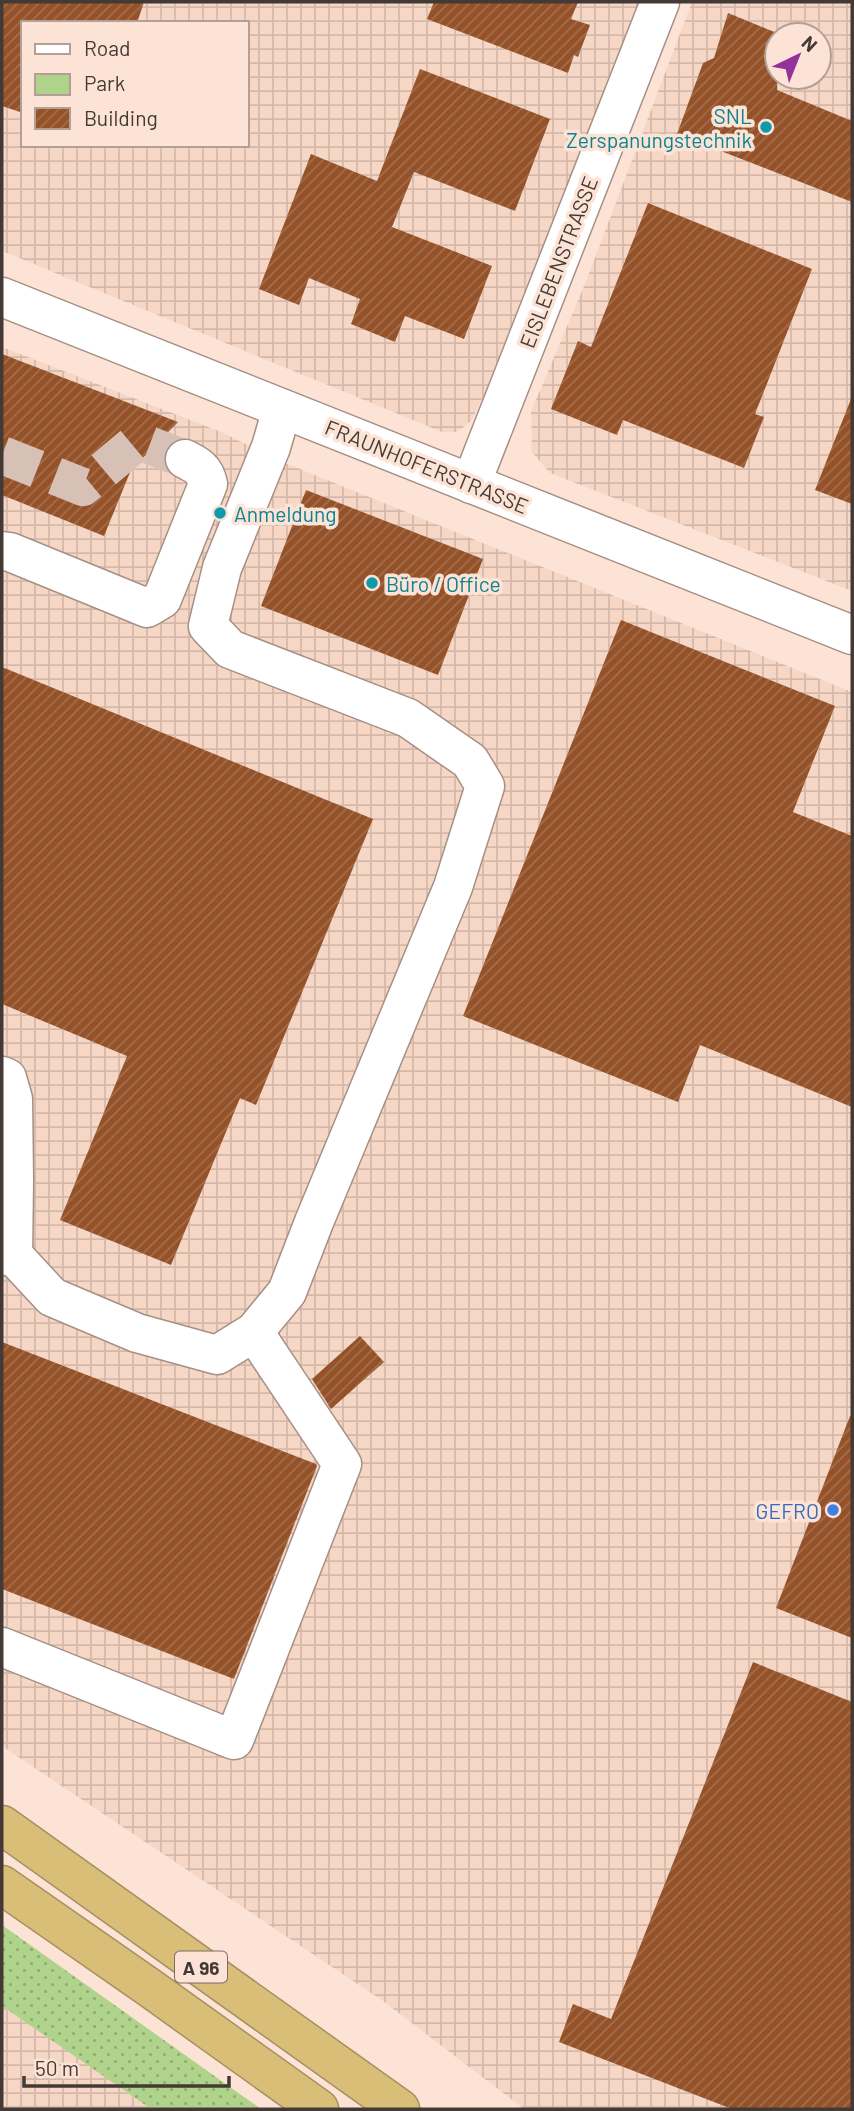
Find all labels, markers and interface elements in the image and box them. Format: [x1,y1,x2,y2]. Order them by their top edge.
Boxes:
legend [21,21,248,147]
north arrow [763,21,833,91]
text: N [797,30,822,56]
text: Road [84,35,130,60]
text: Park [84,70,125,95]
place label: SNL Zerspanungstechnik [566,103,752,152]
text: Building [84,105,158,130]
marker: SNL Zerspanungstechnik [758,119,774,135]
street label: EISLEBENSTRASSE [514,173,602,351]
street label: FRAUNHOFERSTRASSE [322,414,532,518]
place label: Anmeldung [234,501,337,526]
marker: Anmeldung [212,505,228,521]
place label: Büro / Office [386,571,501,596]
marker: Büro / Office [364,575,380,591]
place label: GEFRO [756,1498,819,1523]
marker: GEFRO [825,1502,841,1518]
road number: A 96 [175,1952,227,1982]
scale bar [24,2044,229,2088]
text: 50 m [35,2055,79,2080]

